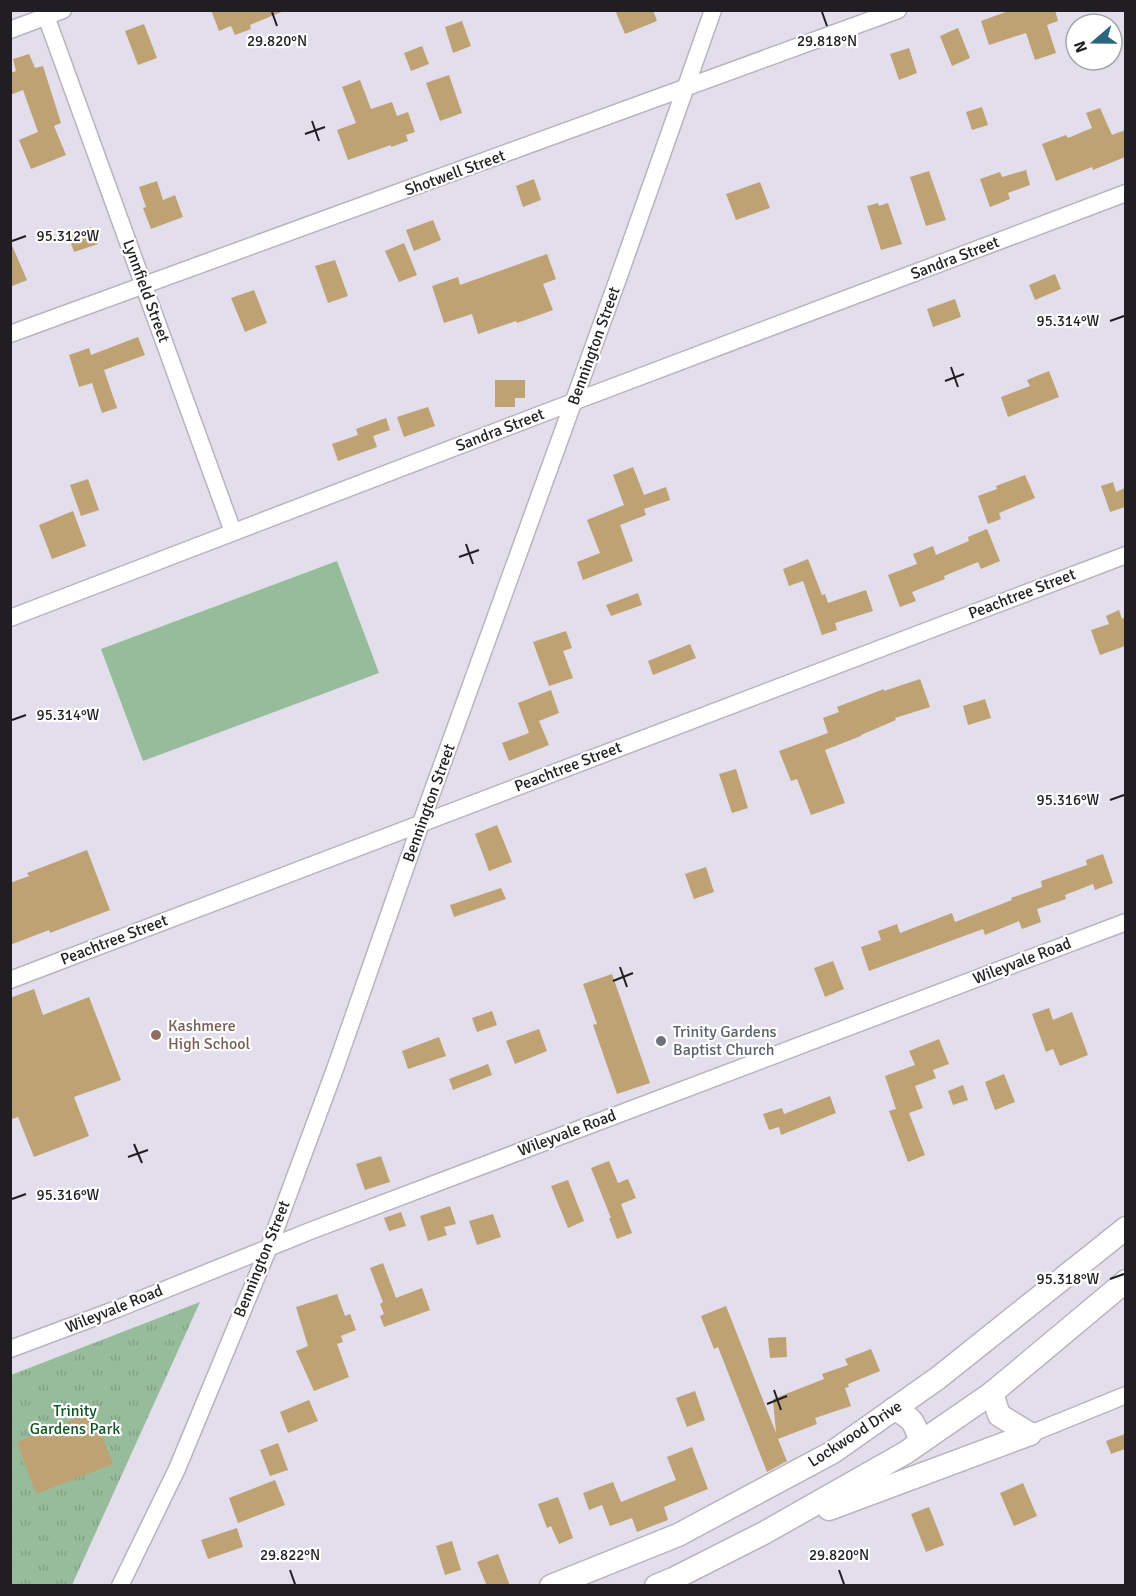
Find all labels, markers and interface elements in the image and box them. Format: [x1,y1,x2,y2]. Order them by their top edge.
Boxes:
north arrow [1064,12,1124,72]
text: 29.820°N [247,32,307,50]
text: 29.818°N [797,32,857,50]
text: N [1070,38,1092,55]
street label: Shotwell Street [402,145,508,200]
text: 95.312°W [37,227,100,245]
street label: Sandra Street [908,232,1003,284]
street label: Lynnfield Street [118,237,174,346]
street label: Bennington Street [563,284,625,408]
text: 95.314°W [1037,312,1100,330]
street label: Sandra Street [453,404,548,456]
street label: Peachtree Street [966,564,1079,624]
text: 95.314°W [37,706,100,724]
street label: Peachtree Street [512,737,625,797]
street label: Bennington Street [398,741,460,865]
text: 95.316°W [1037,791,1100,809]
street label: Peachtree Street [58,910,171,970]
street label: Wileyvale Road [970,933,1074,989]
place label: Kashmere High School [168,1016,251,1054]
place label: Trinity Gardens Baptist Church [673,1022,777,1060]
marker: Kashmere High School [149,1028,163,1042]
marker: Trinity Gardens Baptist Church [654,1034,668,1048]
street label: Wileyvale Road [515,1105,619,1161]
text: 95.316°W [37,1186,100,1204]
street label: Bennington Street [229,1197,295,1320]
text: 95.318°W [1037,1270,1100,1288]
street label: Wileyvale Road [62,1280,166,1338]
street label: Lockwood Drive [804,1396,906,1472]
park label: Trinity Gardens Park [30,1401,120,1439]
text: 29.822°N [260,1546,320,1564]
text: 29.820°N [809,1546,869,1564]

